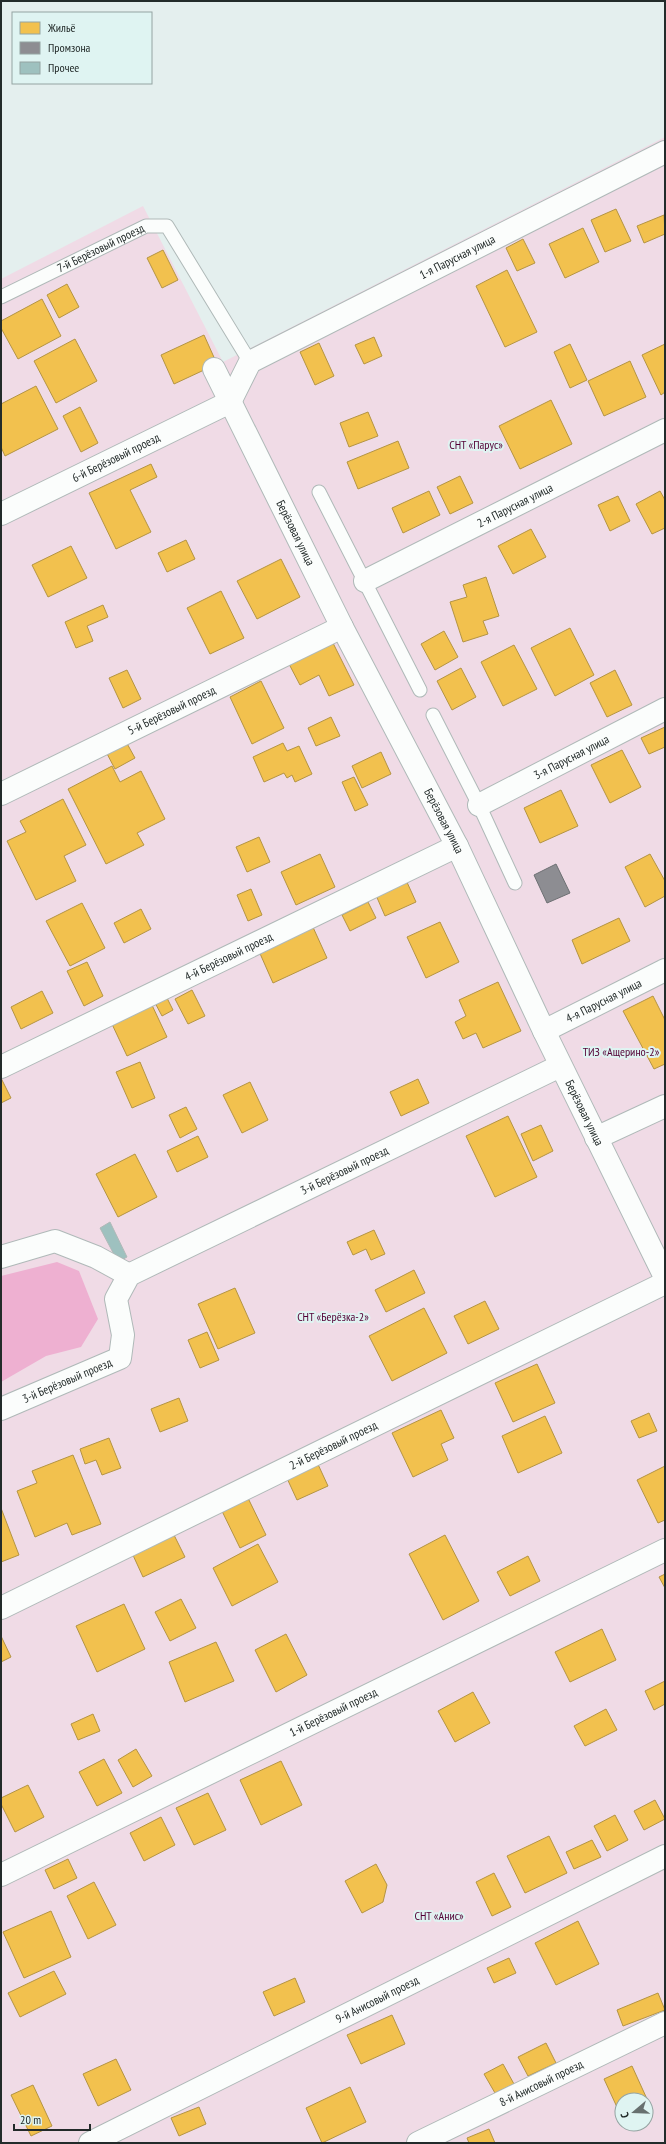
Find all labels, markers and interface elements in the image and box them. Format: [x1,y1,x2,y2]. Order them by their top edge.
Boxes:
legend [12,12,152,84]
text: Жильё [47,20,75,35]
text: Промзона [48,40,91,55]
text: Прочее [48,60,79,75]
street label: 7-й Берёзовый проезд [54,220,147,275]
street label: 1-я Парусная улица [417,231,498,282]
street label: 6-й Берёзовый проезд [69,429,163,485]
park label: СНТ «Парус» [449,437,503,452]
street label: 2-я Парусная улица [474,480,555,530]
street label: Берёзовая улица [273,497,318,568]
street label: 5-й Берёзовый проезд [125,682,218,738]
street label: 3-я Парусная улица [531,731,612,783]
street label: Берёзовая улица [421,786,467,856]
street label: 4-й Берёзовый проезд [182,928,276,984]
street label: 4-я Парусная улица [563,975,644,1026]
park label: ТИЗ «Ащерино-2» [583,1044,660,1059]
street label: Берёзовая улица [562,1077,607,1148]
street label: 3-й Берёзовый проезд [298,1142,391,1198]
park label: СНТ «Берёзка-2» [297,1309,369,1324]
street label: 3-й Берёзовый проезд [20,1354,115,1406]
street label: 2-й Берёзовый проезд [287,1417,380,1473]
street label: 1-й Берёзовый проезд [287,1684,380,1740]
park label: СНТ «Анис» [414,1908,464,1923]
street label: 9-й Анисовый проезд [333,1972,422,2026]
street label: 8-й Анисовый проезд [497,2056,586,2109]
north arrow [614,2092,654,2132]
scale bar [14,2106,90,2132]
text: С [617,2111,632,2120]
text: 20 m [20,2112,41,2127]

